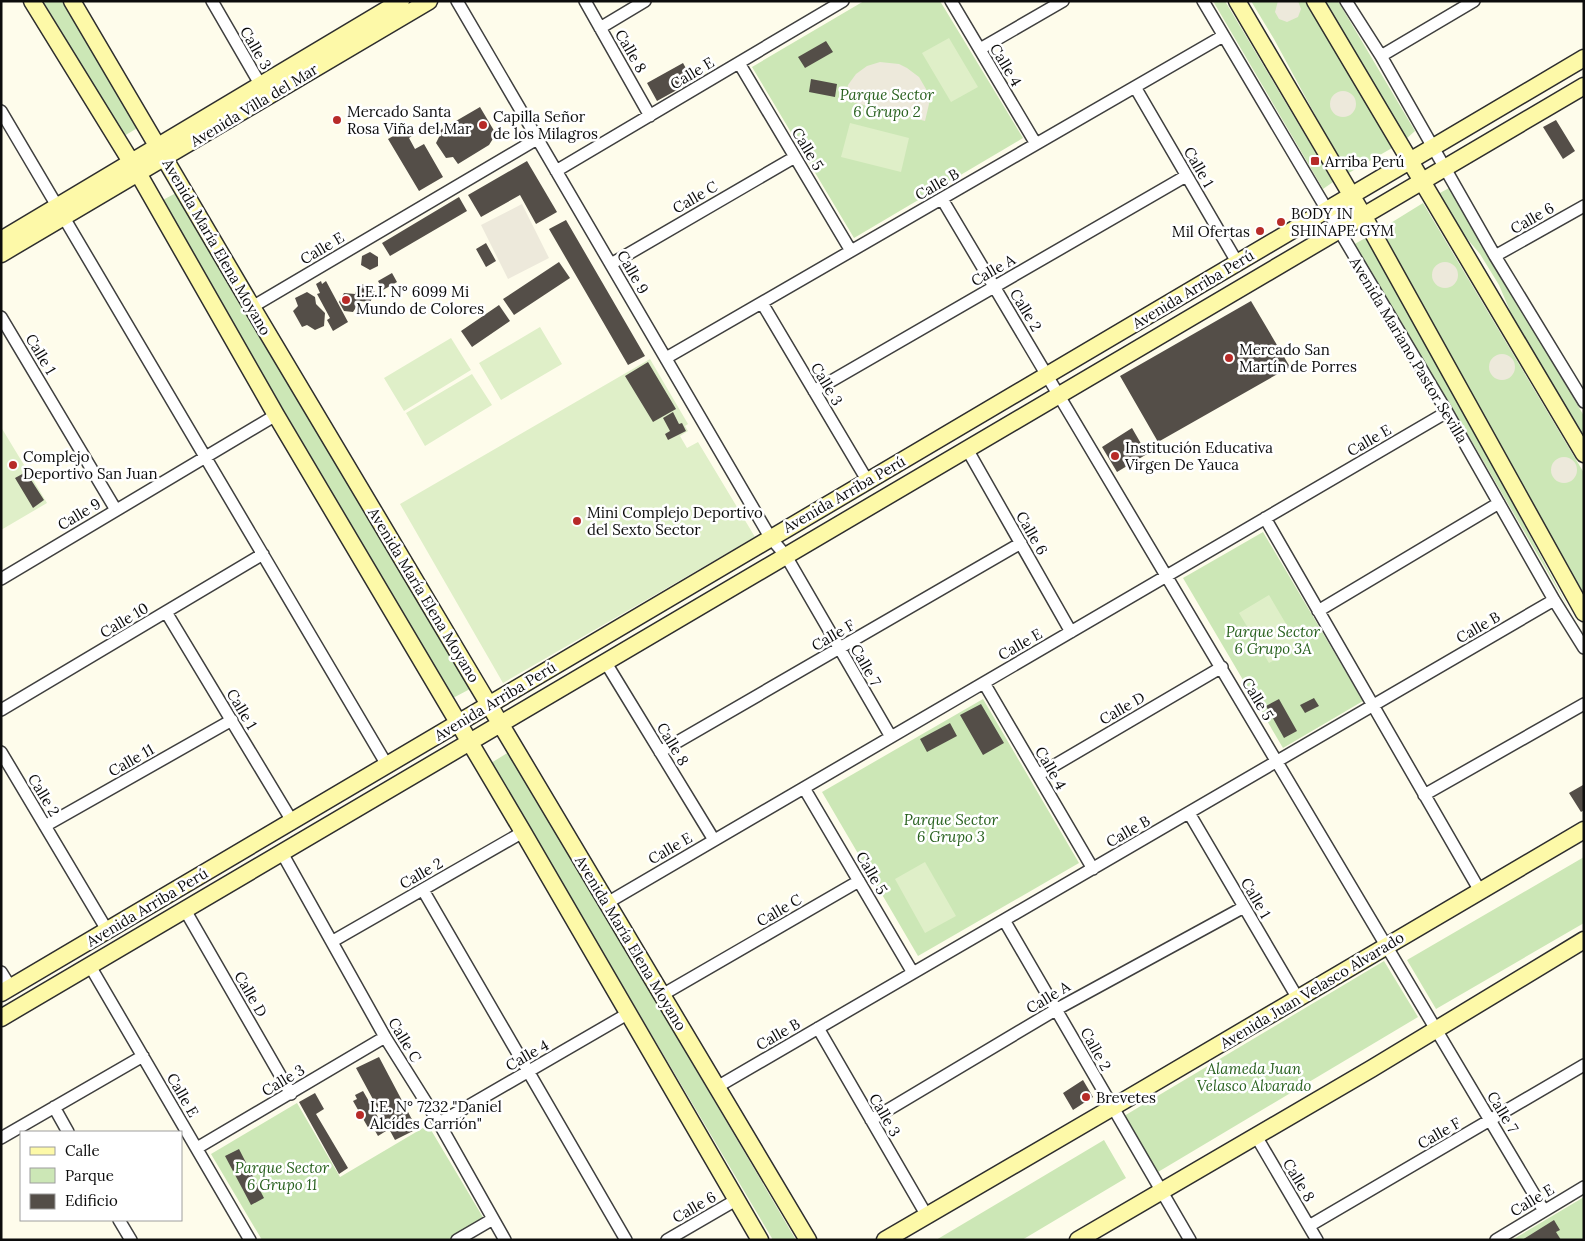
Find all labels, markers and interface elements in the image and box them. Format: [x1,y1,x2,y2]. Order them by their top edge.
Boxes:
street label: Calle 3 [236,23,276,73]
street label: Calle 8 [611,26,651,76]
street label: Calle 4 [986,40,1026,90]
street label: Calle E [667,53,717,93]
street label: Avenida Villa del Mar [186,59,322,151]
park label: Parque Sector 6 Grupo 2 [840,85,934,121]
place label: Mercado Santa Rosa Viña del Mar [347,102,472,138]
place label: Capilla Señor de los Milagros [493,107,598,143]
marker: Mercado Santa Rosa Viña del Mar [331,114,343,126]
marker: Capilla Señor de los Milagros [477,119,489,131]
street label: Calle 5 [788,124,828,174]
street label: Calle 1 [1180,143,1218,191]
place label: Arriba Perú [1324,152,1405,171]
street label: Avenida María Elena Moyano [158,154,276,339]
marker: Arriba Perú [1309,155,1321,167]
street label: Calle B [912,164,962,204]
street label: Calle C [669,176,721,217]
street label: Calle 6 [1507,198,1557,238]
place label: BODY IN SHINAPE GYM [1291,204,1394,240]
marker: BODY IN SHINAPE GYM [1275,216,1287,228]
place label: Mil Ofertas [1172,222,1250,241]
marker: Mil Ofertas [1254,225,1266,237]
street label: Calle E [297,228,347,268]
street label: Avenida Arriba Perú [1128,245,1257,333]
street label: Calle 9 [613,247,653,297]
street label: Calle A [968,250,1019,290]
street label: Avenida Mariano Pastor Sevilla [1345,253,1472,447]
place label: I.E.I. N° 6099 Mi Mundo de Colores [356,282,484,318]
street label: Calle 2 [1006,285,1046,335]
marker: I.E.I. N° 6099 Mi Mundo de Colores [340,294,352,306]
street label: Calle 1 [22,330,60,378]
place label: Mercado San Martín de Porres [1239,340,1357,376]
marker: Mercado San Martín de Porres [1223,352,1235,364]
street label: Calle 3 [807,359,847,409]
street label: Calle E [1344,420,1394,460]
place label: Institución Educativa Virgen De Yauca [1124,438,1273,474]
place label: Complejo Deportivo San Juan [23,447,158,483]
marker: Institución Educativa Virgen De Yauca [1109,450,1121,462]
street label: Avenida Arriba Perú [779,451,909,537]
marker: Complejo Deportivo San Juan [7,459,19,471]
street label: Calle 9 [54,494,104,534]
street label: Avenida María Elena Moyano [364,503,484,686]
place label: Mini Complejo Deportivo del Sexto Sector [587,503,763,539]
street label: Calle 6 [1012,508,1052,558]
marker: Mini Complejo Deportivo del Sexto Sector [571,515,583,527]
street label: Calle 10 [96,598,152,642]
street label: Calle B [1453,607,1503,647]
street label: Calle F [808,615,858,655]
park label: Parque Sector 6 Grupo 3A [1226,622,1320,658]
street label: Calle E [995,624,1045,664]
street label: Calle 7 [846,641,886,689]
street label: Avenida Arriba Perú [430,657,559,745]
street label: Calle 5 [1238,674,1278,724]
street label: Calle 1 [223,685,261,733]
street label: Calle D [1096,687,1148,729]
street label: Calle 8 [653,719,693,769]
street label: Calle 11 [105,739,157,781]
street label: Calle 4 [1031,743,1071,793]
street label: Calle 2 [24,770,64,820]
park label: Parque Sector 6 Grupo 3 [904,810,998,846]
street label: Calle B [1103,811,1153,851]
street label: Calle E [645,828,695,868]
street label: Calle 5 [852,848,892,898]
street label: Avenida María Elena Moyano [571,851,691,1034]
street label: Calle 2 [396,853,446,893]
street label: Avenida Arriba Perú [82,863,211,951]
street label: Calle 1 [1237,874,1275,922]
street label: Calle C [753,889,805,930]
street label: Avenida Juan Velasco Alvarado [1216,927,1408,1053]
street label: Calle D [230,968,272,1020]
street label: Calle A [1023,976,1074,1017]
street label: Calle C [384,1014,426,1066]
street label: Calle B [753,1014,803,1054]
street label: Calle 2 [1076,1024,1116,1074]
street label: Calle 4 [502,1035,552,1075]
park label: Alameda Juan Velasco Alvarado [1197,1059,1311,1095]
street label: Calle 3 [258,1060,308,1100]
street label: Calle E [163,1070,203,1120]
place label: Brevetes [1096,1088,1156,1107]
street label: Calle 7 [1483,1088,1523,1136]
street label: Calle 3 [865,1090,905,1140]
marker: Brevetes [1080,1091,1092,1103]
place label: I.E. N° 7232 "Daniel Alcídes Carrión" [369,1097,502,1133]
marker: I.E. N° 7232 "Daniel Alcídes Carrión" [354,1109,366,1121]
street label: Calle F [1414,1113,1464,1153]
legend [20,1131,182,1221]
text: Calle [65,1141,100,1160]
street label: Calle 8 [1279,1155,1319,1205]
park label: Parque Sector 6 Grupo 11 [235,1158,329,1194]
text: Parque [65,1166,114,1185]
street label: Calle E [1507,1180,1557,1220]
street label: Calle 6 [669,1187,719,1227]
text: Edificio [65,1191,118,1210]

